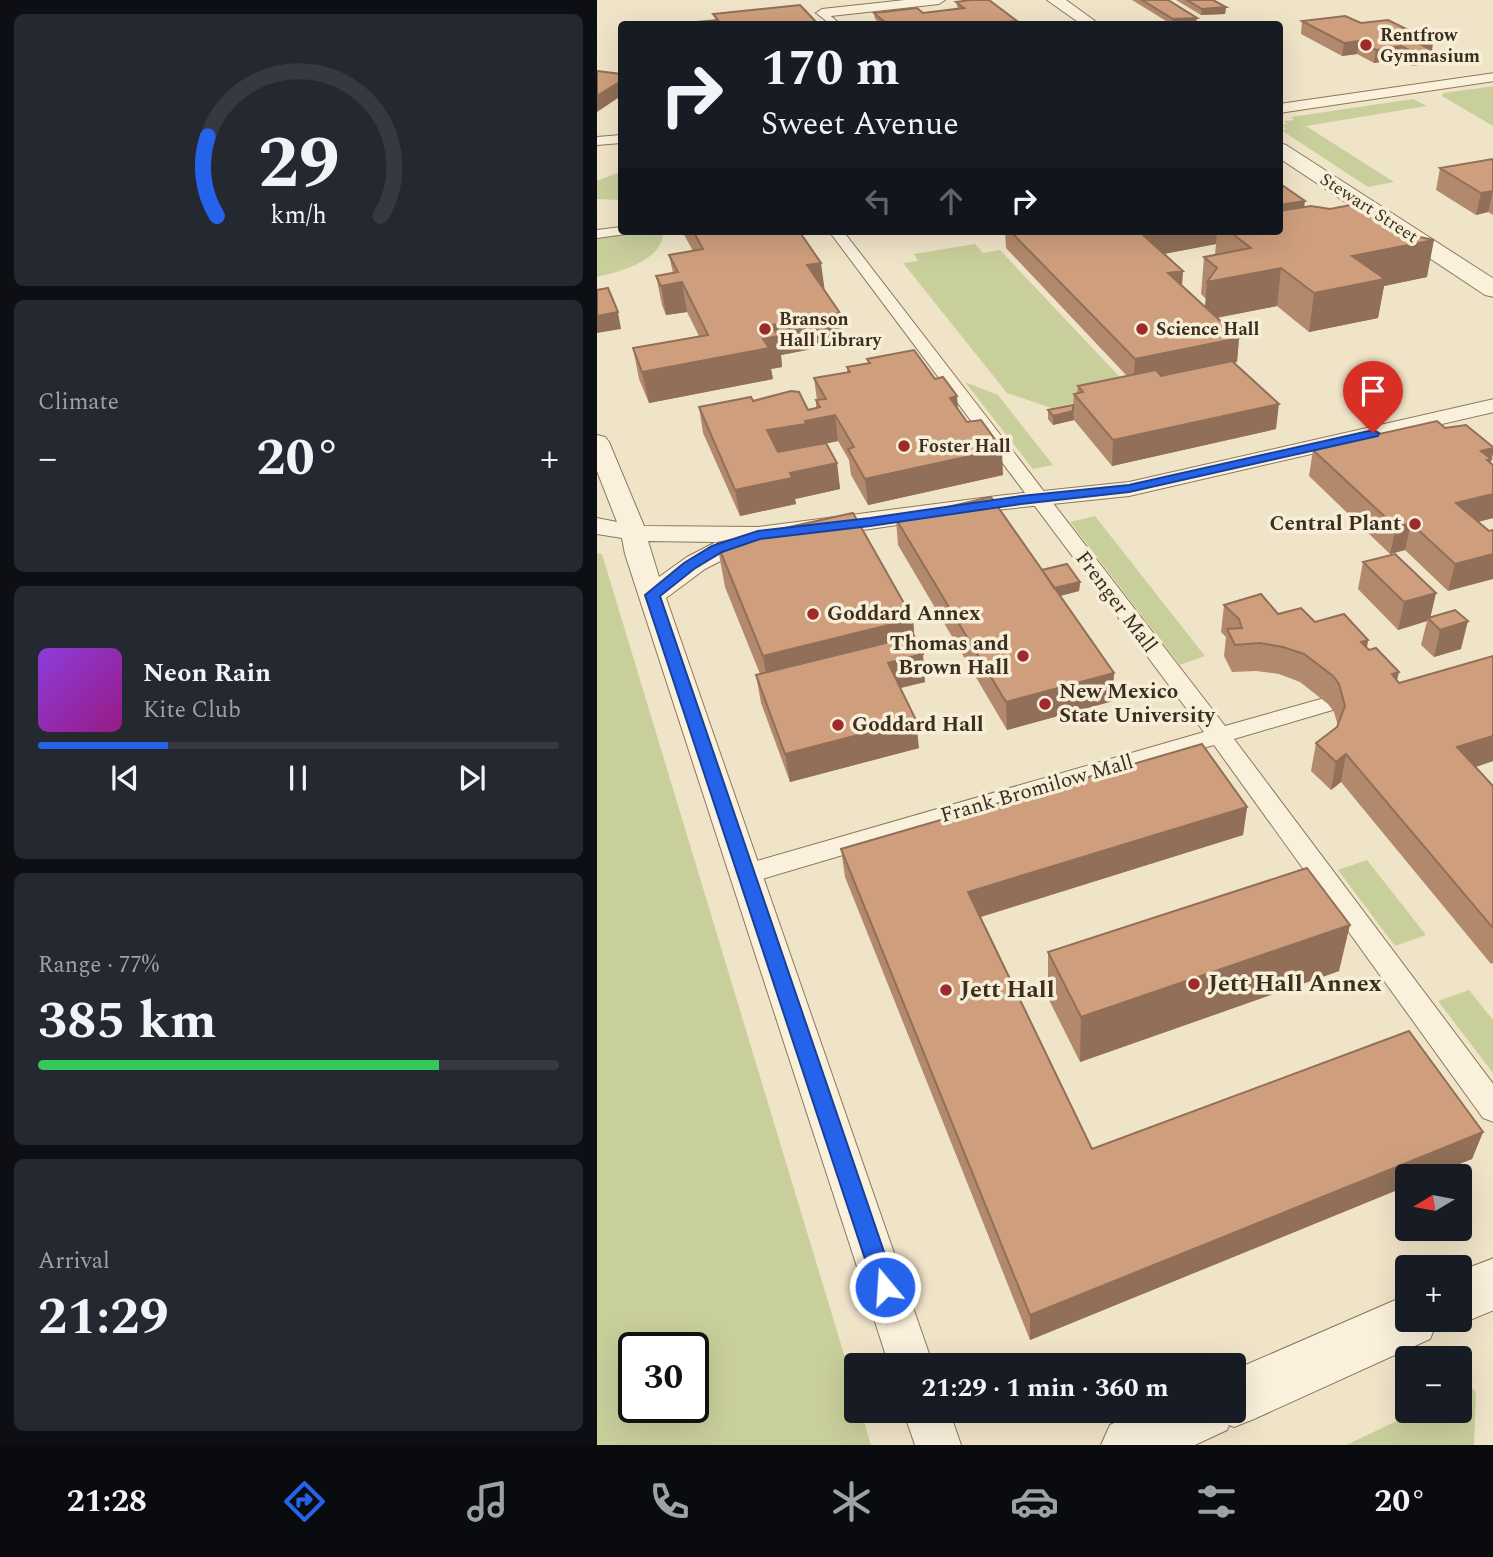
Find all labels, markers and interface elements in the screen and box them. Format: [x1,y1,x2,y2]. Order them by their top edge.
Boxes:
place label: Rentfrow Gymnasium [1380,22,1480,70]
text: 170 m [761,32,900,107]
marker: Rentfrow Gymnasium [1358,37,1374,53]
icon: right [646,49,737,140]
text: Sweet Avenue [761,100,959,149]
text: 29 [258,109,339,220]
street label: Stewart Street [1314,166,1424,250]
icon: left [859,182,897,220]
icon: ahead [932,182,970,220]
icon: right [1005,182,1043,220]
text: km/h [270,197,327,235]
place label: Branson Hall Library [779,306,883,354]
place label: Science Hall [1156,316,1259,343]
marker: Branson Hall Library [757,321,773,337]
marker: Science Hall [1134,321,1150,337]
pin [1343,361,1403,433]
icon: arrive [1354,372,1392,410]
text: Climate [38,385,119,420]
text: 20° [256,419,341,498]
text: − [38,430,57,488]
text: + [540,430,559,488]
place label: Foster Hall [918,433,1011,460]
marker: Foster Hall [896,438,912,454]
place label: Central Plant [1269,508,1401,540]
marker: Central Plant [1407,516,1423,532]
street label: Frenger Mall [1067,544,1165,660]
place label: Goddard Annex [827,598,981,630]
marker: Goddard Annex [805,606,821,622]
place label: Thomas and Brown Hall [890,628,1009,684]
marker: Thomas and Brown Hall [1015,648,1031,664]
text: Neon Rain [143,653,271,693]
place label: New Mexico State University [1059,676,1216,732]
text: Kite Club [143,693,241,728]
marker: New Mexico State University [1037,696,1053,712]
place label: Goddard Hall [852,709,984,741]
marker: Goddard Hall [830,717,846,733]
street label: Frank Bromilow Mall [937,746,1137,832]
icon: previous [106,759,144,797]
icon: pause [279,759,317,797]
icon: next [453,759,491,797]
text: Range · 77% [38,948,159,983]
place label: Jett Hall Annex [1208,966,1382,1002]
place label: Jett Hall [960,972,1055,1008]
marker: Jett Hall Annex [1186,976,1202,992]
text: 385 km [38,982,217,1061]
marker: Jett Hall [938,982,954,998]
north arrow [1395,1164,1472,1241]
map controls [1395,1164,1472,1423]
text: Arrival [38,1244,110,1279]
position arrow [848,1250,922,1324]
button: + [1395,1255,1472,1332]
text: 21:29 [38,1278,169,1357]
speed limit sign: 30 [618,1332,709,1423]
button: − [1395,1346,1472,1423]
text: 21:29 · 1 min · 360 m [921,1368,1169,1408]
text: 21:28 [67,1477,147,1526]
icon: directions [280,1477,329,1526]
icon: music [463,1477,512,1526]
icon: phone [645,1477,694,1526]
icon: climate [827,1477,876,1526]
icon: car [1010,1477,1059,1526]
icon: filters [1192,1477,1241,1526]
text: 20° [1374,1477,1426,1526]

